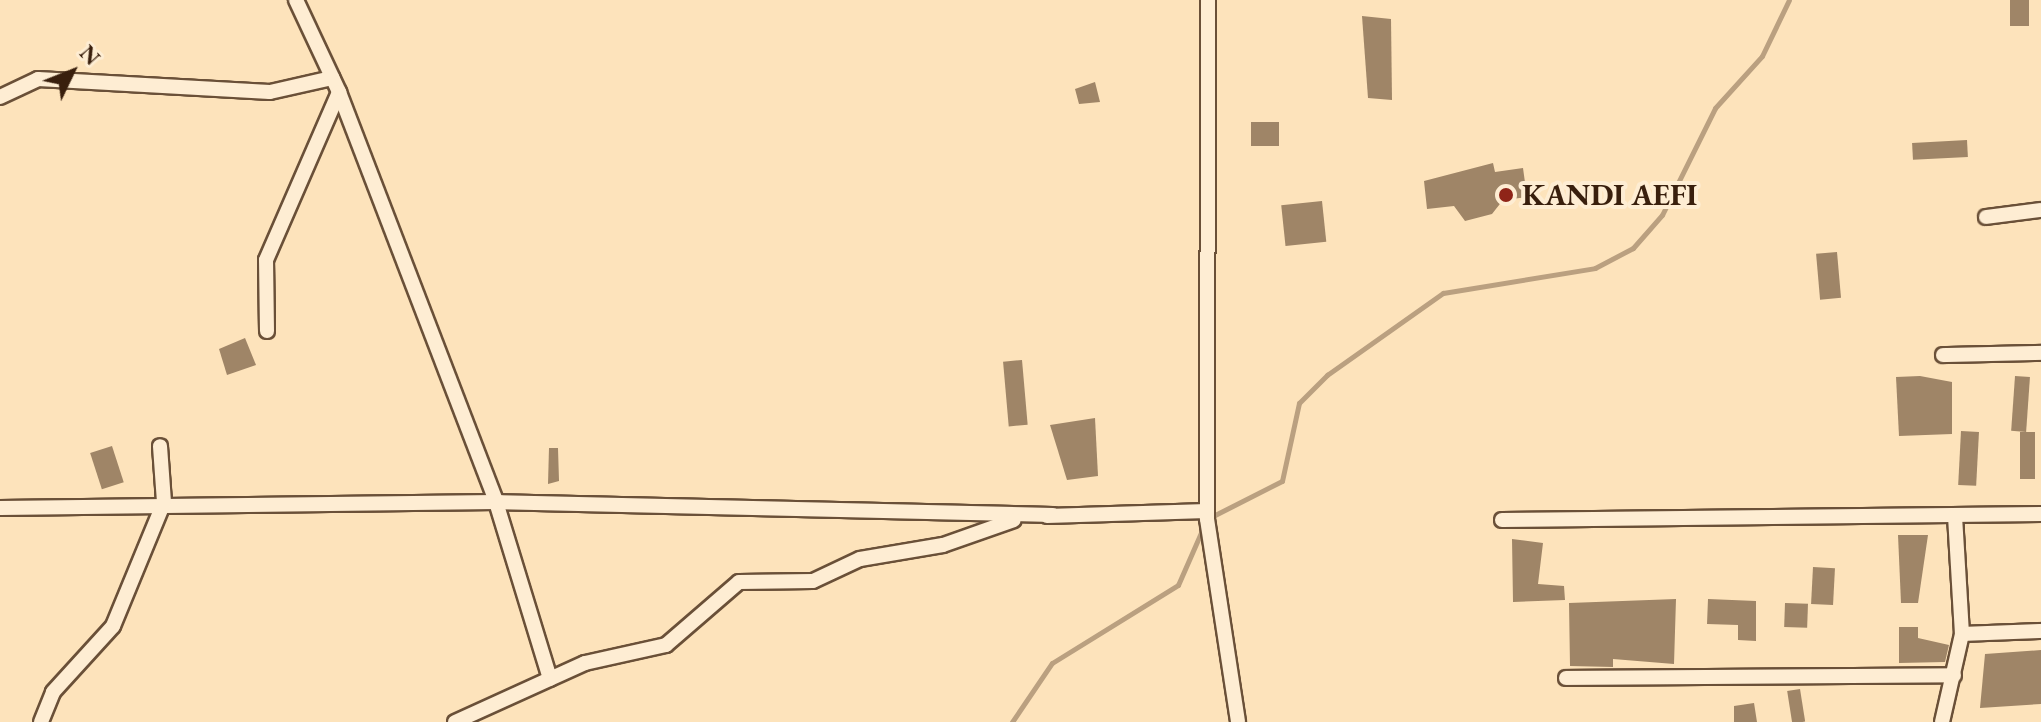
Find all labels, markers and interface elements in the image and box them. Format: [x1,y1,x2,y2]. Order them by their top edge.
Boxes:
north arrow [32,32,112,112]
text: N [73,39,107,72]
place label: KANDI AEFI [1522,177,1697,213]
marker: KANDI AEFI [1497,186,1515,204]

